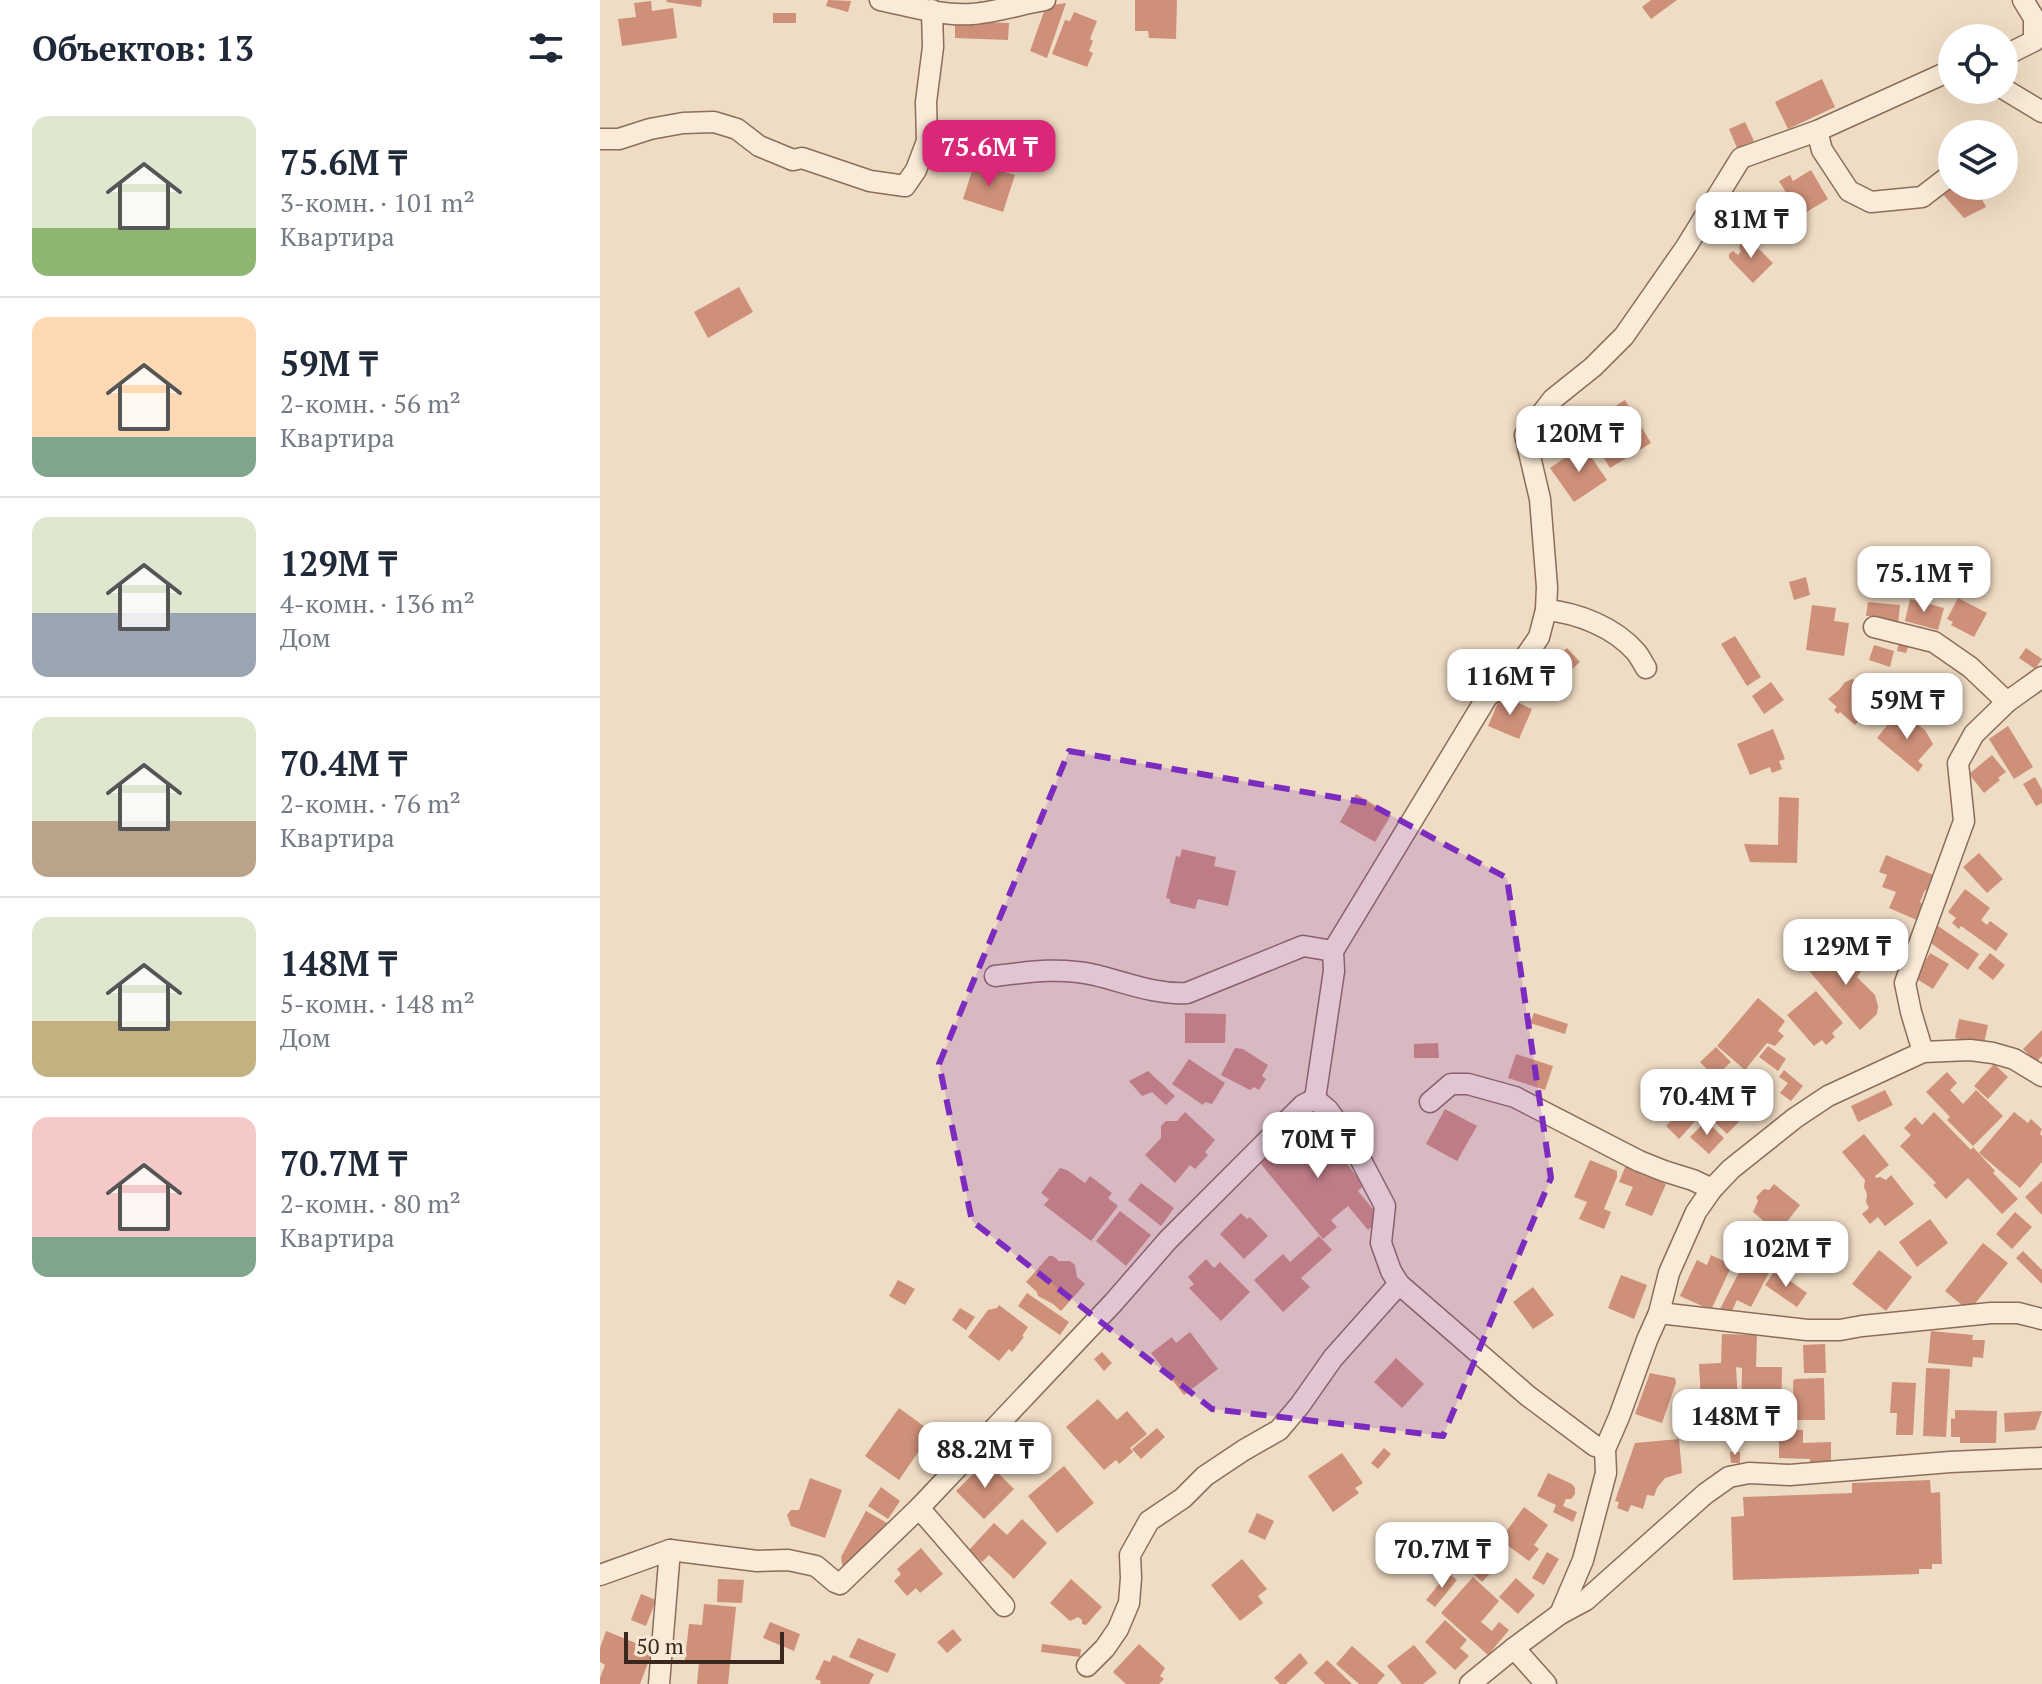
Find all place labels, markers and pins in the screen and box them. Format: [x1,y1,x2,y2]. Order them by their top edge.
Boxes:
pin: 75.6M ₸ [915,120,1063,188]
pin: 81M ₸ [1695,192,1807,260]
pin: 120M ₸ [1514,406,1644,474]
pin: 75.1M ₸ [1850,546,1998,614]
pin: 116M ₸ [1445,649,1575,717]
pin: 59M ₸ [1851,673,1963,741]
pin: 129M ₸ [1781,919,1911,987]
pin: 70.4M ₸ [1633,1069,1781,1137]
pin: 70M ₸ [1262,1112,1374,1180]
pin: 102M ₸ [1721,1221,1851,1289]
pin: 148M ₸ [1670,1389,1800,1457]
pin: 88.2M ₸ [911,1422,1059,1490]
pin: 70.7M ₸ [1368,1522,1516,1590]

